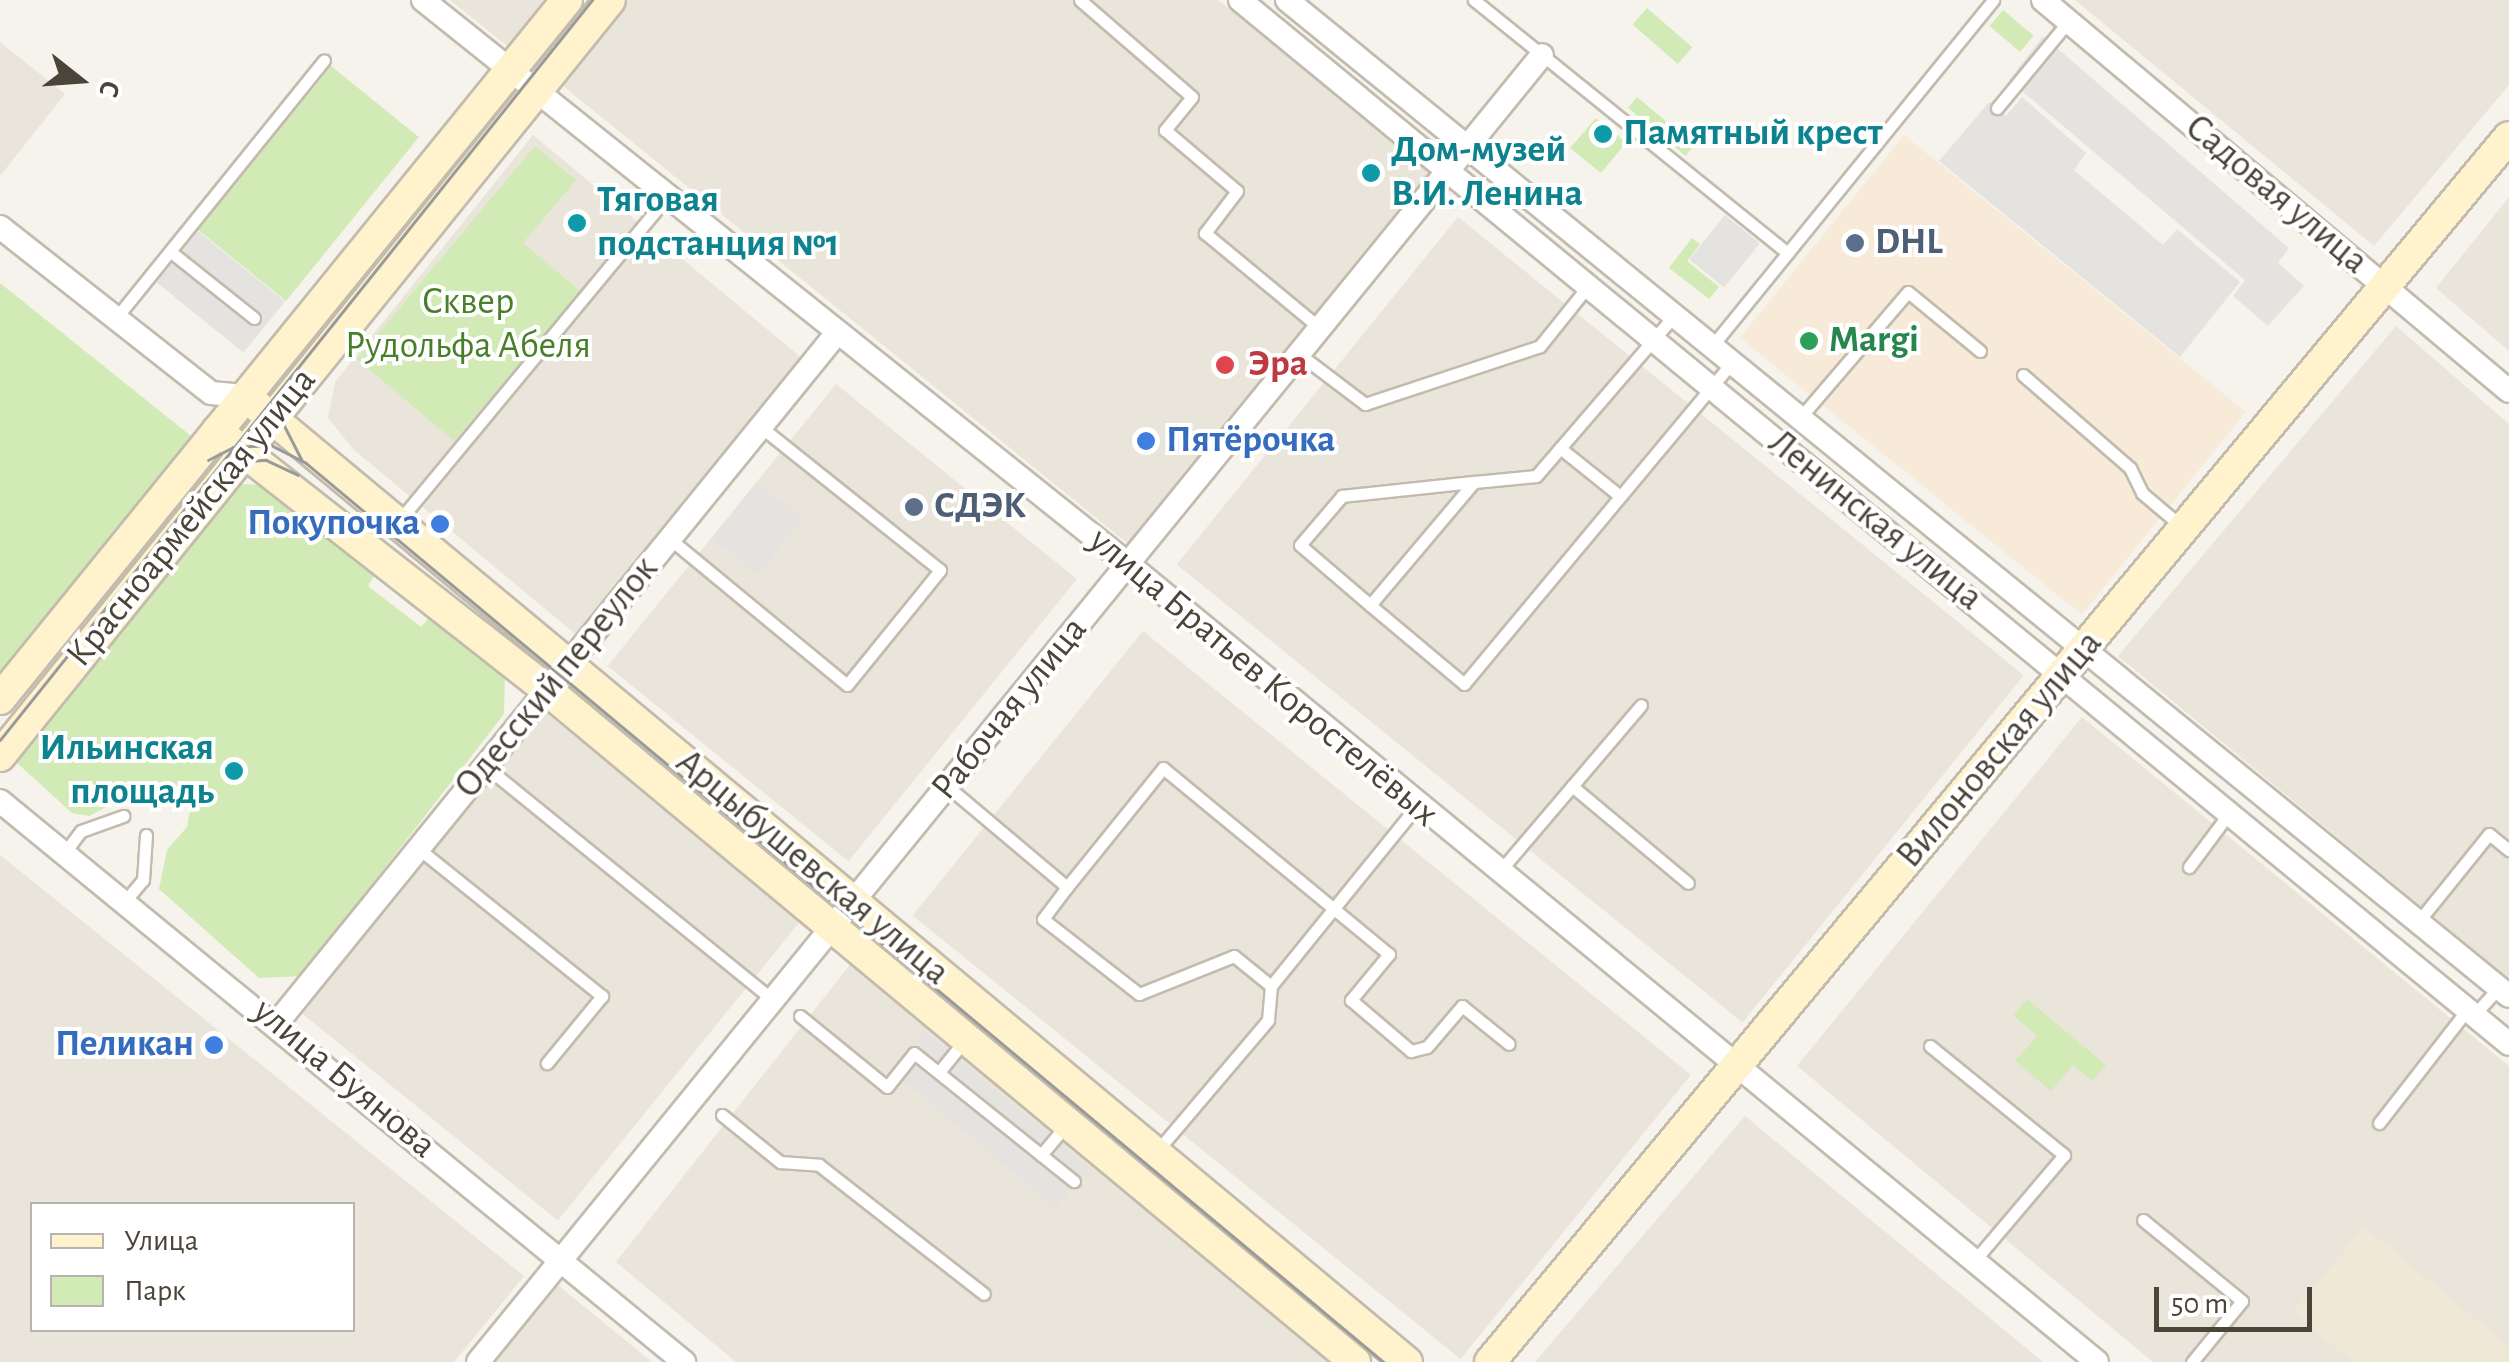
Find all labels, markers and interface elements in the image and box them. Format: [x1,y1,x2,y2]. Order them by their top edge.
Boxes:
north arrow [30,30,130,130]
text: С [93,77,124,100]
street label: Садовая улица [2175,105,2377,285]
place label: Памятный крест [1623,111,1883,157]
marker: Памятный крест [1592,123,1614,145]
place label: Дом-музей В.И. Ленина [1391,128,1583,218]
marker: Дом-музей В.И. Ленина [1360,162,1382,184]
place label: Тяговая подстанция №1 [597,178,839,268]
marker: Тяговая подстанция №1 [566,212,588,234]
place label: DHL [1875,220,1943,266]
marker: DHL [1844,232,1866,254]
park label: Сквер Рудольфа Абеля [345,280,591,370]
place label: Margi [1829,318,1919,364]
marker: Margi [1798,330,1820,352]
place label: Эра [1248,342,1308,388]
marker: Эра [1212,352,1238,378]
street label: Красноармейская улица [57,359,327,677]
place label: Пятёрочка [1166,418,1335,464]
street label: Ленинская улица [1759,421,1991,621]
marker: Пятёрочка [1135,430,1157,452]
place label: СДЭК [934,484,1026,530]
marker: СДЭК [903,496,925,518]
place label: Покупочка [247,501,420,547]
marker: Покупочка [429,513,451,535]
street label: улица Братьев Коростелёвых [1079,518,1447,838]
street label: Одесский переулок [445,548,669,808]
street label: Рабочая улица [922,608,1098,810]
street label: Вилоновская улица [1887,622,2113,878]
place label: Ильинская площадь [40,726,214,816]
street label: Арцыбушевская улица [666,740,958,996]
marker: Ильинская площадь [223,760,245,782]
street label: улица Буянова [243,989,445,1169]
place label: Пеликан [55,1022,194,1068]
marker: Пеликан [203,1034,225,1056]
legend [30,1202,355,1332]
text: Улица [124,1226,199,1256]
scale bar [2159,1267,2316,1329]
text: Парк [124,1276,186,1306]
text: 50 m [2171,1289,2228,1319]

